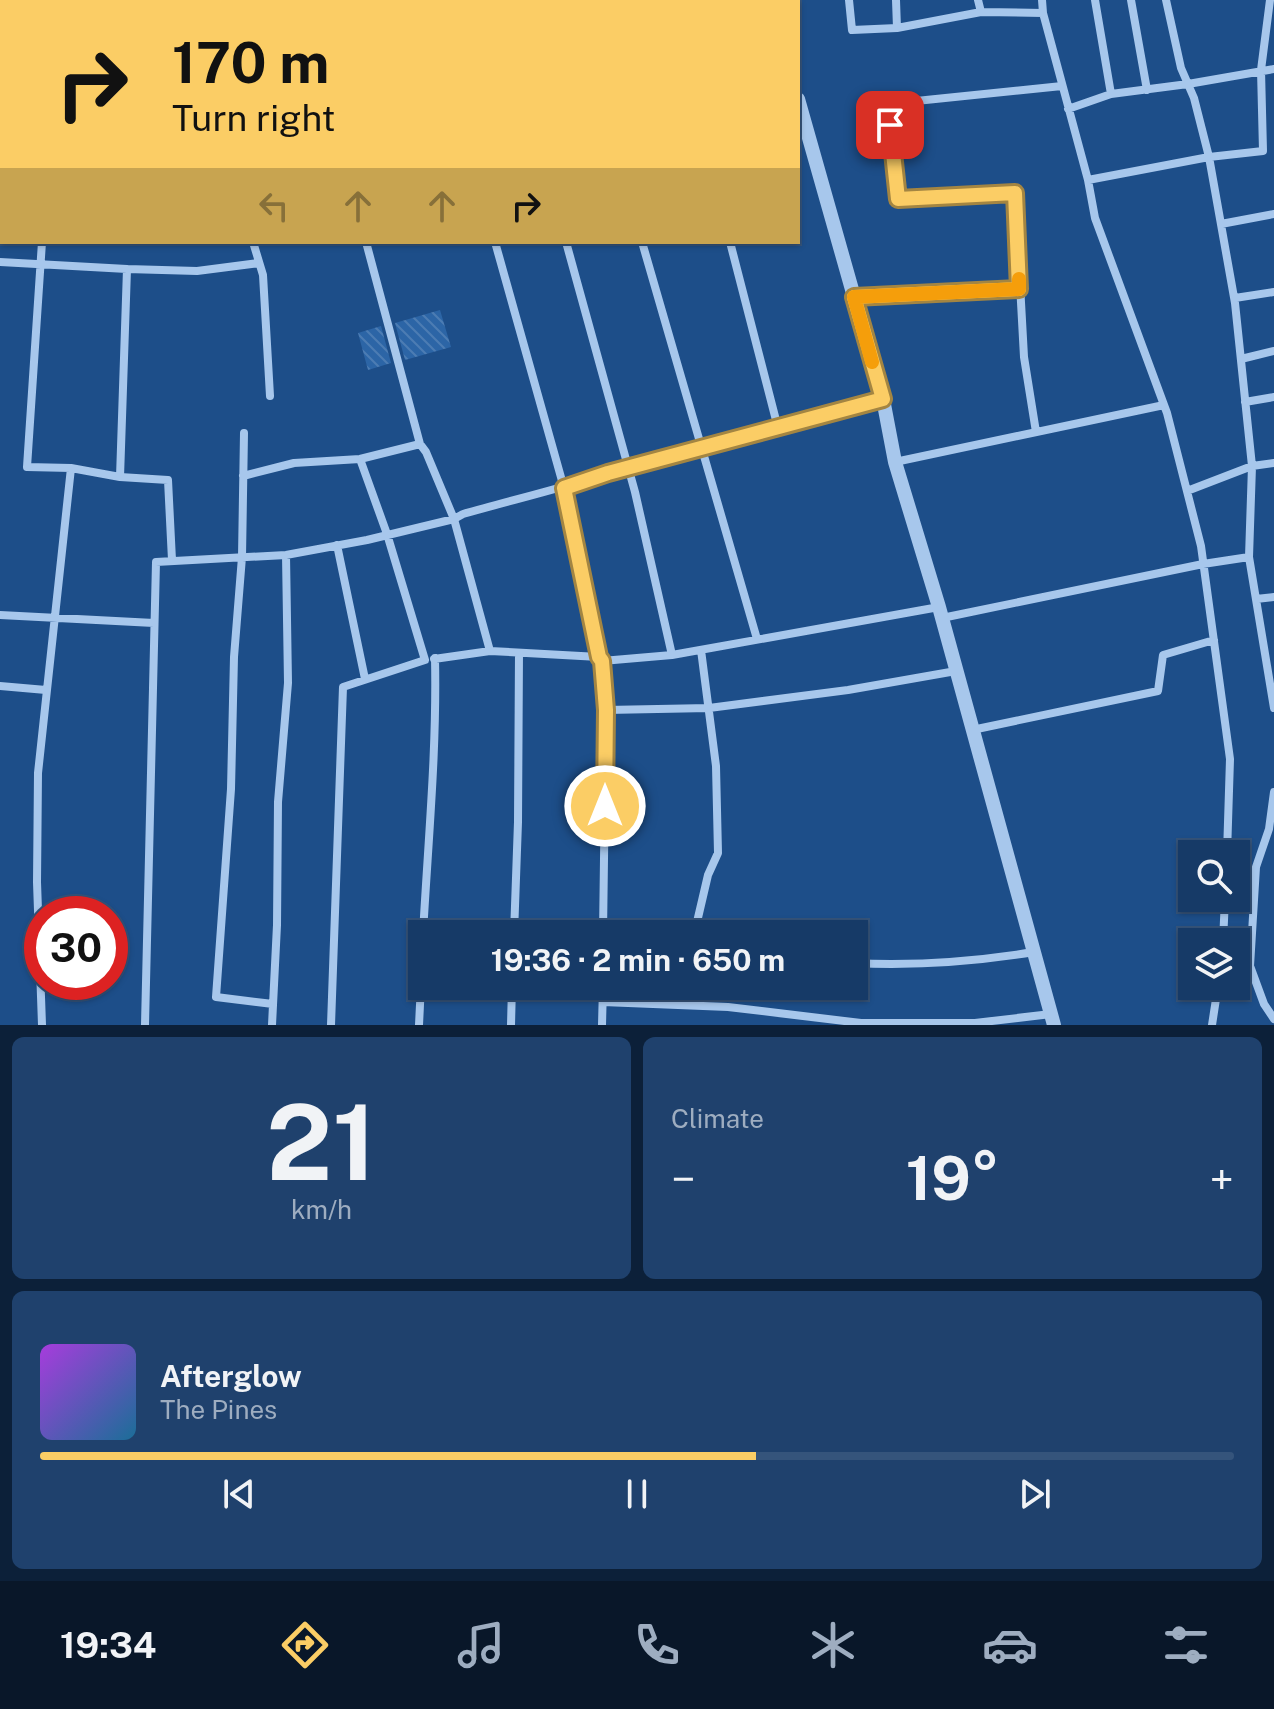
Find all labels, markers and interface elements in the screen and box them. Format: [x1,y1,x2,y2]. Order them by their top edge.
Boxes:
text: 170 m [172,30,329,96]
icon: right [40,32,144,136]
pin [856,91,924,159]
text: Turn right [172,97,335,139]
icon: arrive [868,103,912,147]
icon: left [252,184,296,228]
icon: ahead [336,184,380,228]
icon: ahead [420,184,464,228]
icon: right [504,184,548,228]
position arrow [563,764,647,848]
map controls [1178,840,1250,1000]
button: search [1178,840,1250,912]
speed limit sign: 30 [24,896,128,1000]
button: layers [1178,928,1250,1000]
text: 19:36 · 2 min · 650 m [491,942,785,978]
text: 21 [266,1081,377,1203]
text: Climate [671,1103,764,1134]
text: 19° [906,1143,999,1214]
text: − [671,1153,695,1205]
text: + [1210,1153,1234,1205]
text: km/h [291,1194,352,1225]
text: Afterglow [160,1358,302,1394]
text: The Pines [160,1394,277,1425]
icon: previous [217,1472,261,1516]
icon: pause [615,1472,659,1516]
icon: next [1013,1472,1057,1516]
icon: directions [277,1617,333,1673]
icon: music [453,1617,509,1673]
icon: phone [629,1617,685,1673]
icon: climate [805,1617,861,1673]
icon: car [982,1617,1038,1673]
icon: filters [1158,1617,1214,1673]
text: 19:34 [60,1624,156,1666]

